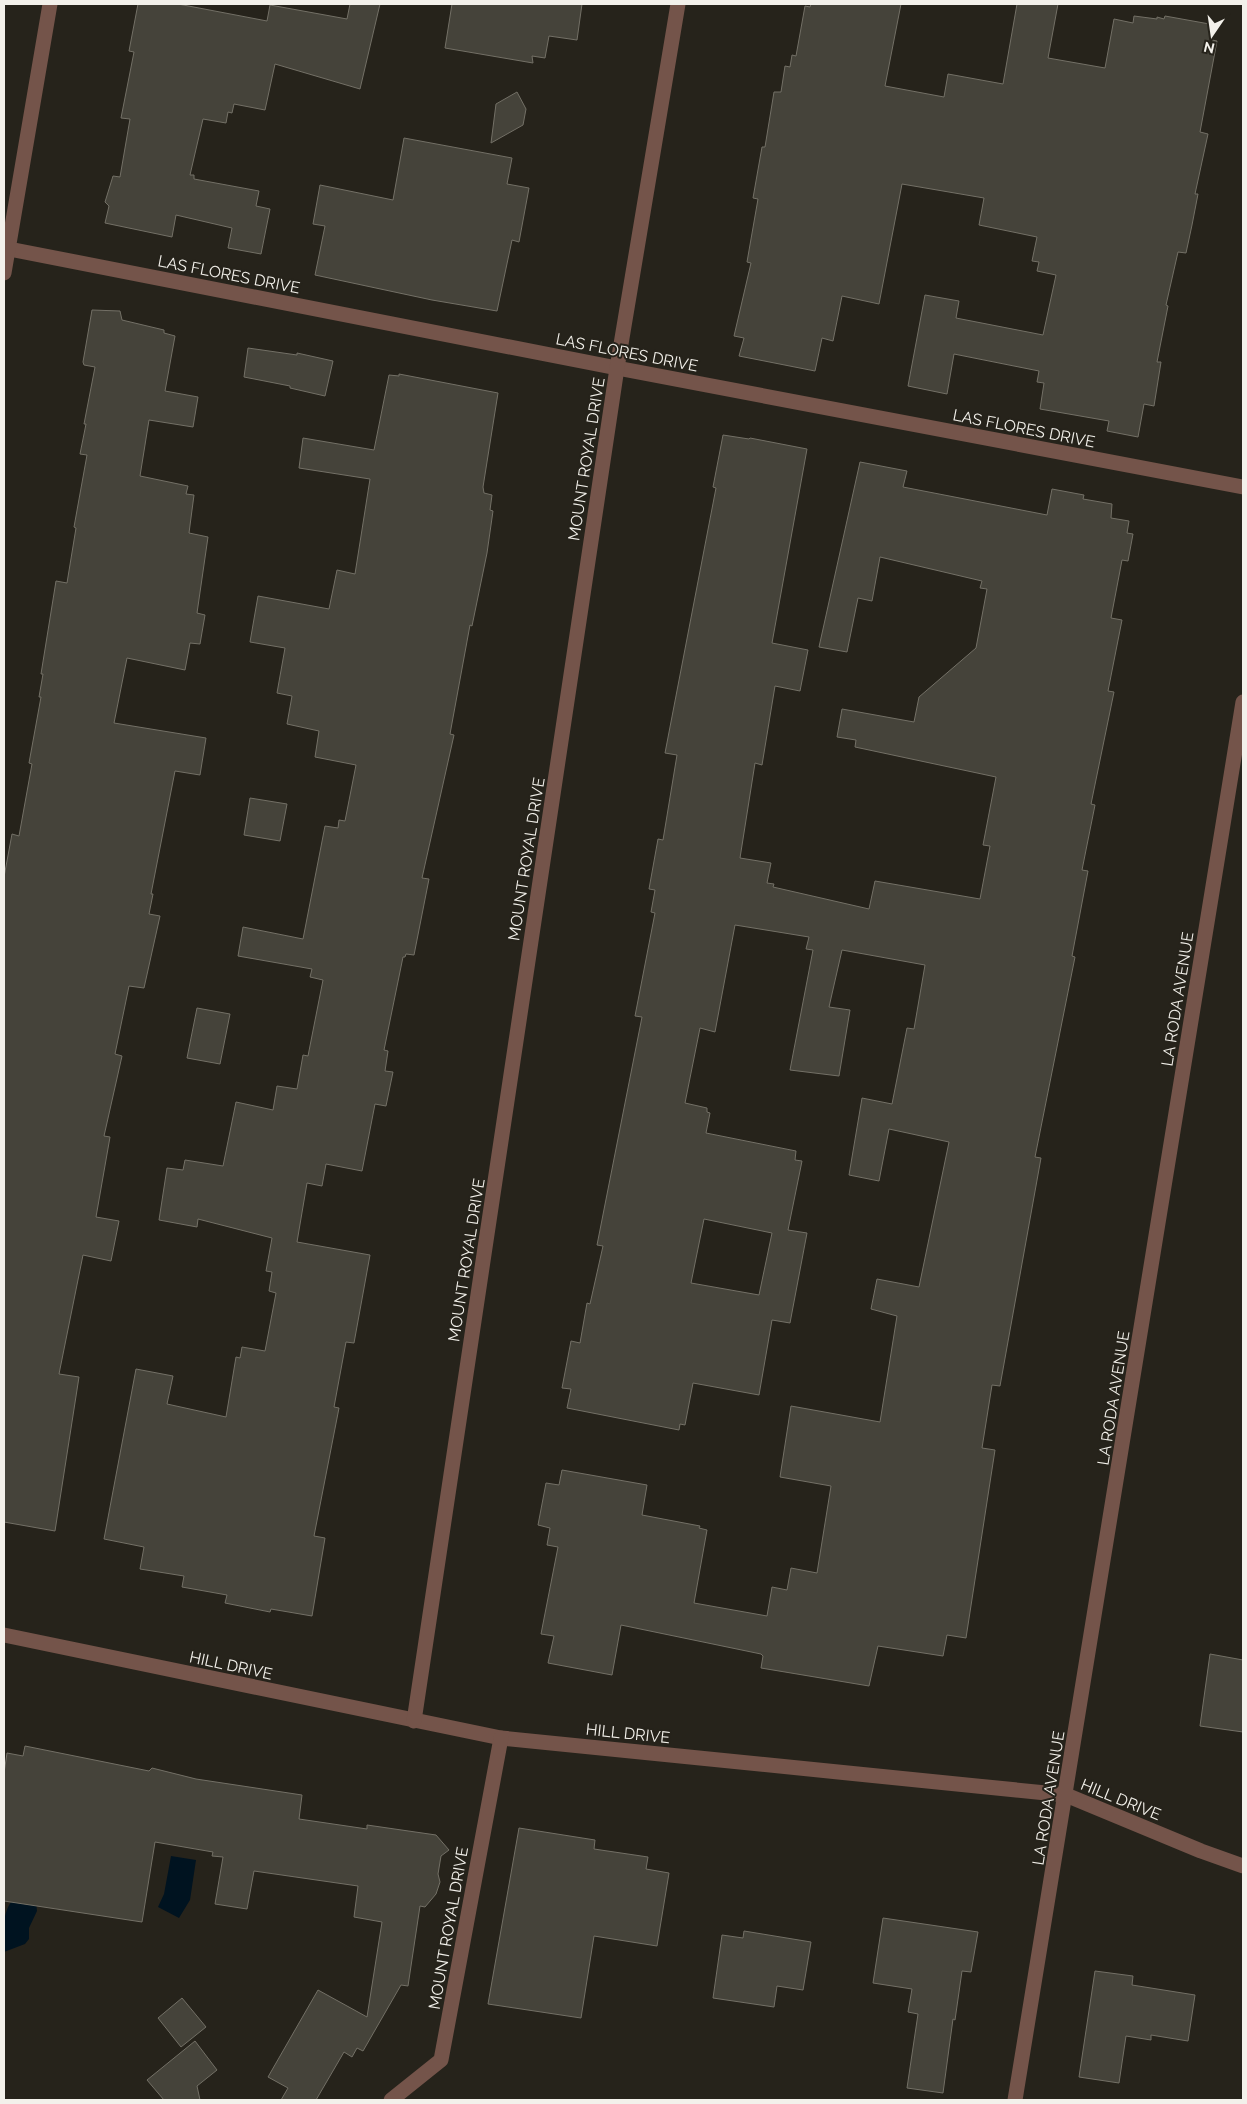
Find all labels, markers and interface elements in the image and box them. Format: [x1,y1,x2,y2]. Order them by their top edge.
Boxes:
north arrow [1187,10,1237,60]
text: N [1202,39,1216,57]
street label: LAS FLORES DRIVE [156,251,302,298]
street label: LAS FLORES DRIVE [554,329,700,376]
street label: MOUNT ROYAL DRIVE [564,376,609,542]
street label: LAS FLORES DRIVE [951,405,1097,452]
street label: MOUNT ROYAL DRIVE [504,776,549,942]
street label: LA RODA AVENUE [1157,930,1198,1068]
street label: MOUNT ROYAL DRIVE [444,1177,489,1343]
street label: LA RODA AVENUE [1093,1329,1134,1467]
street label: HILL DRIVE [188,1647,274,1684]
street label: HILL DRIVE [585,1720,671,1747]
street label: LA RODA AVENUE [1028,1729,1069,1867]
street label: HILL DRIVE [1078,1775,1164,1824]
street label: MOUNT ROYAL DRIVE [425,1845,472,2011]

